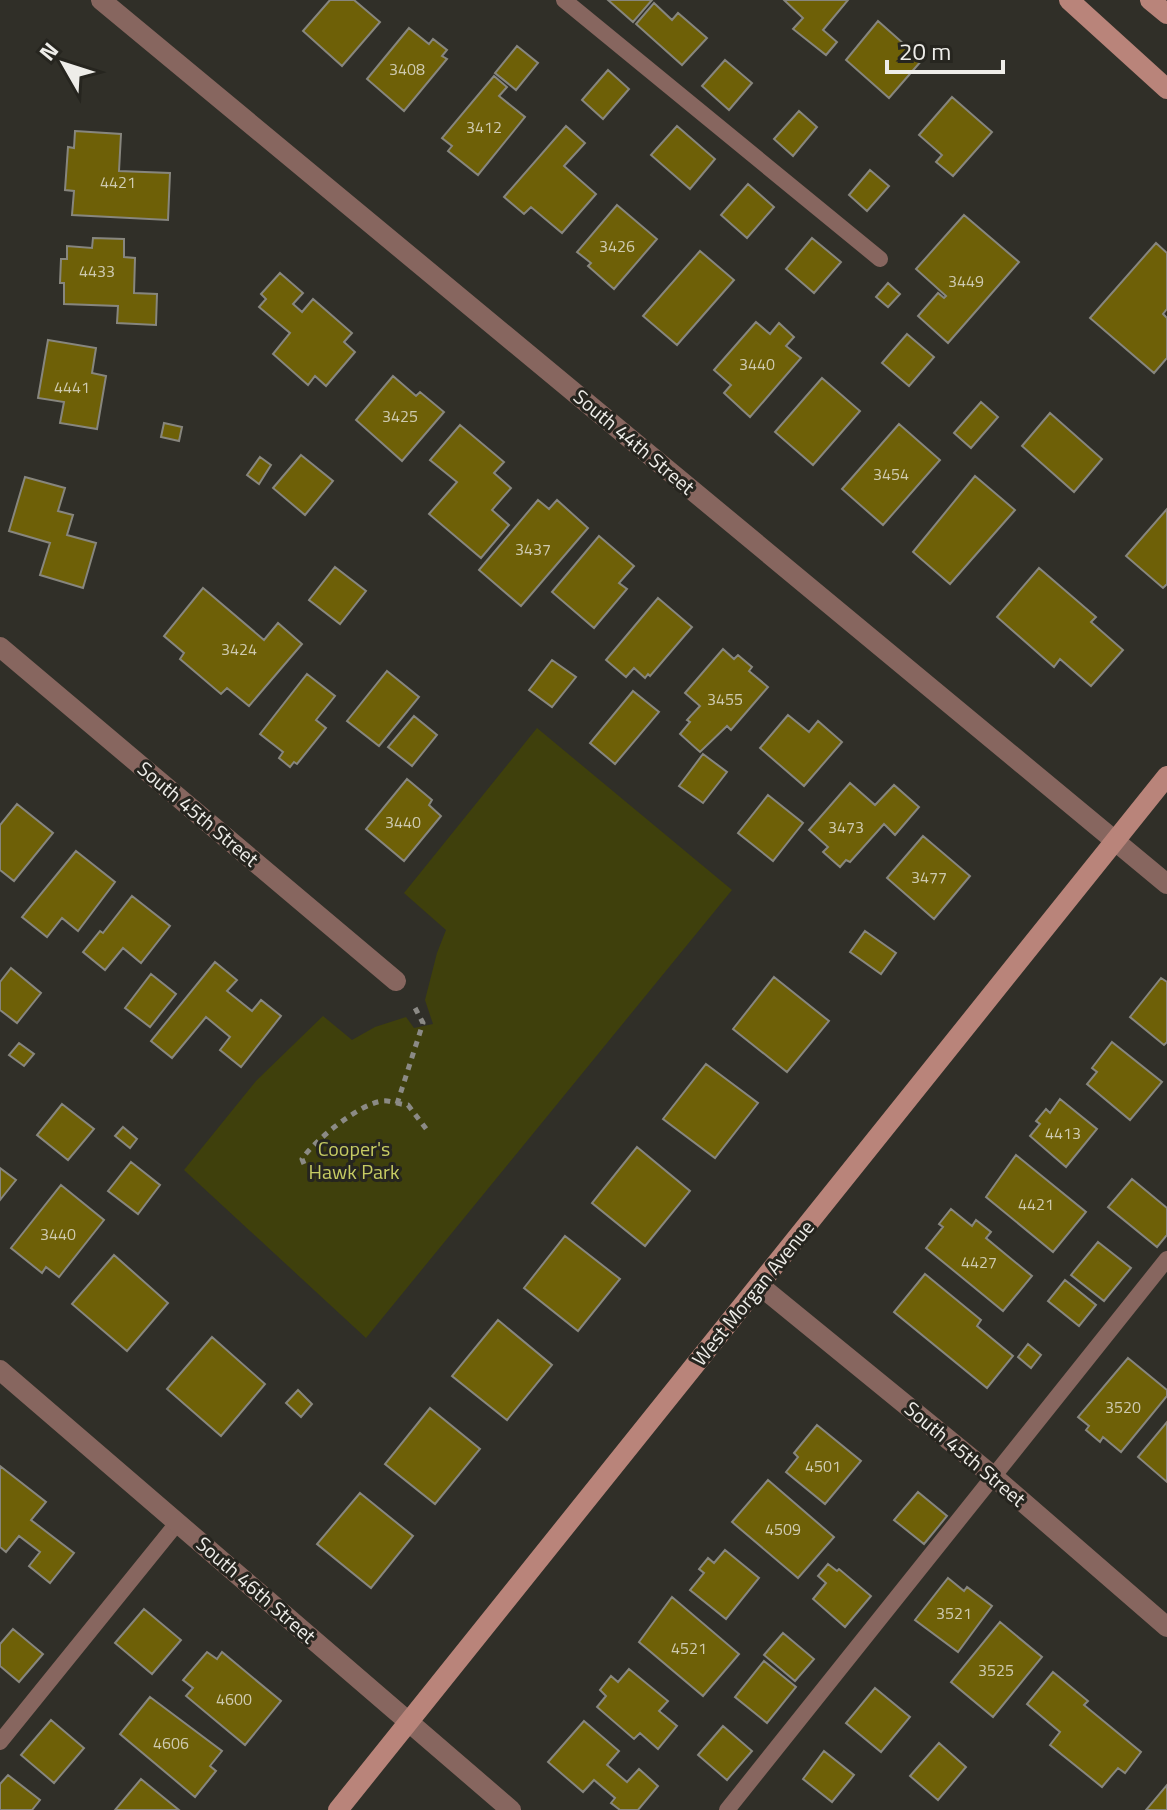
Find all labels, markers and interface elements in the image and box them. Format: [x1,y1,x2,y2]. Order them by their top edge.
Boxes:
north arrow [24,24,104,104]
scale bar [887,24,1003,74]
text: 20 m [899,33,951,69]
text: N [30,35,66,68]
house number: 3408 [389,57,425,81]
house number: 3412 [466,115,502,139]
house number: 4421 [100,170,136,194]
house number: 3426 [599,234,635,258]
house number: 4433 [79,259,115,283]
house number: 3449 [948,269,984,293]
house number: 3440 [739,352,775,376]
house number: 4441 [54,375,90,399]
street label: South 44th Street [567,381,702,502]
house number: 3425 [382,404,418,428]
house number: 3454 [873,462,909,486]
house number: 3437 [515,537,551,561]
house number: 3424 [221,637,257,661]
house number: 3455 [707,687,743,711]
street label: South 45th Street [131,753,266,874]
house number: 3440 [385,810,421,834]
house number: 3473 [828,815,864,839]
house number: 3477 [911,865,947,889]
house number: 4413 [1045,1121,1081,1145]
park label: Cooper's Hawk Park [308,1133,400,1187]
house number: 4421 [1018,1192,1054,1216]
street label: West Morgan Avenue [684,1213,821,1372]
house number: 3440 [40,1222,76,1246]
house number: 4427 [961,1250,997,1274]
street label: South 45th Street [898,1393,1033,1514]
house number: 3520 [1105,1395,1141,1419]
house number: 4501 [805,1454,841,1478]
house number: 4509 [765,1517,801,1541]
street label: South 46th Street [189,1529,323,1651]
house number: 3521 [936,1601,972,1625]
house number: 4521 [671,1636,707,1660]
house number: 3525 [978,1658,1014,1682]
house number: 4600 [216,1687,252,1711]
house number: 4606 [153,1731,189,1755]

